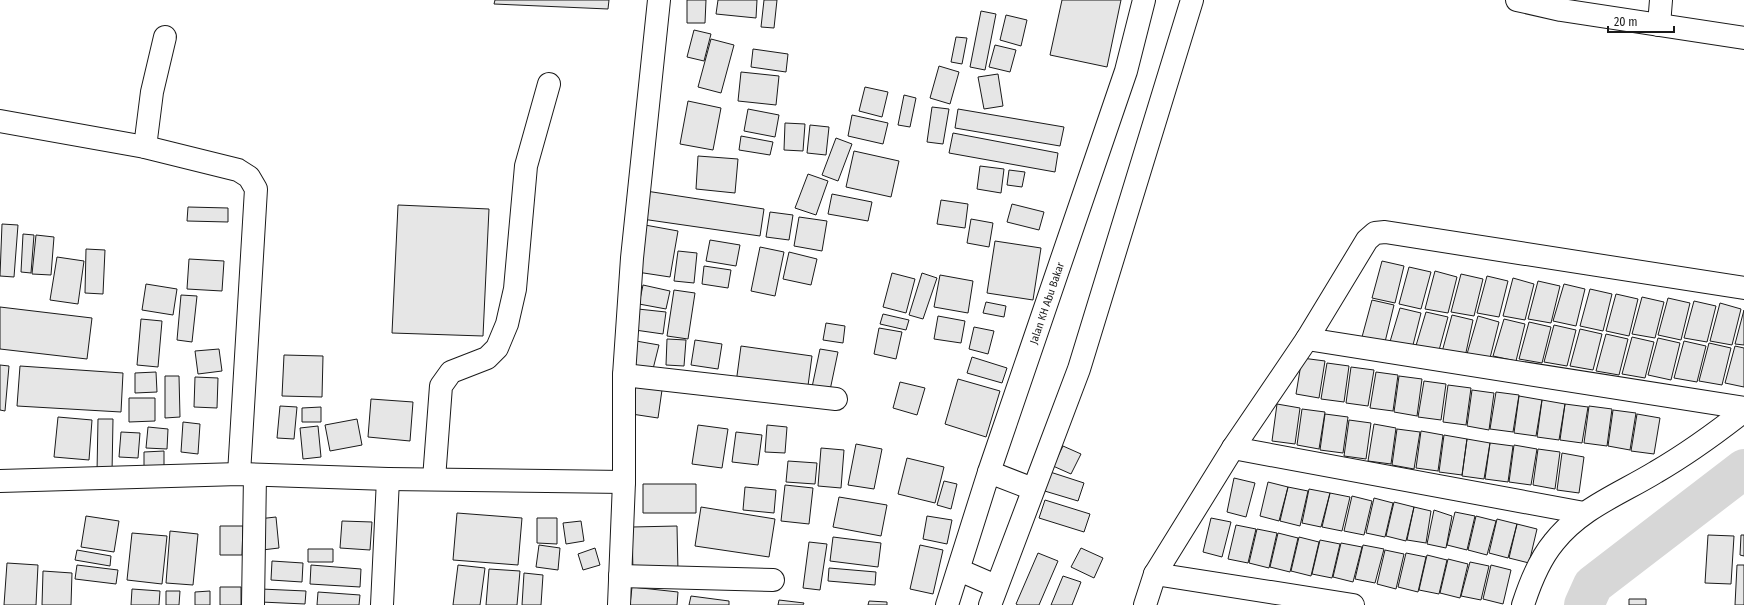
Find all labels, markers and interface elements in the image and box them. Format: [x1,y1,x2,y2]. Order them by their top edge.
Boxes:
scale bar [1608,8,1674,34]
text: 20 m [1614,15,1638,29]
street label: Jalan KH Abu Bakar [1027,260,1067,346]

